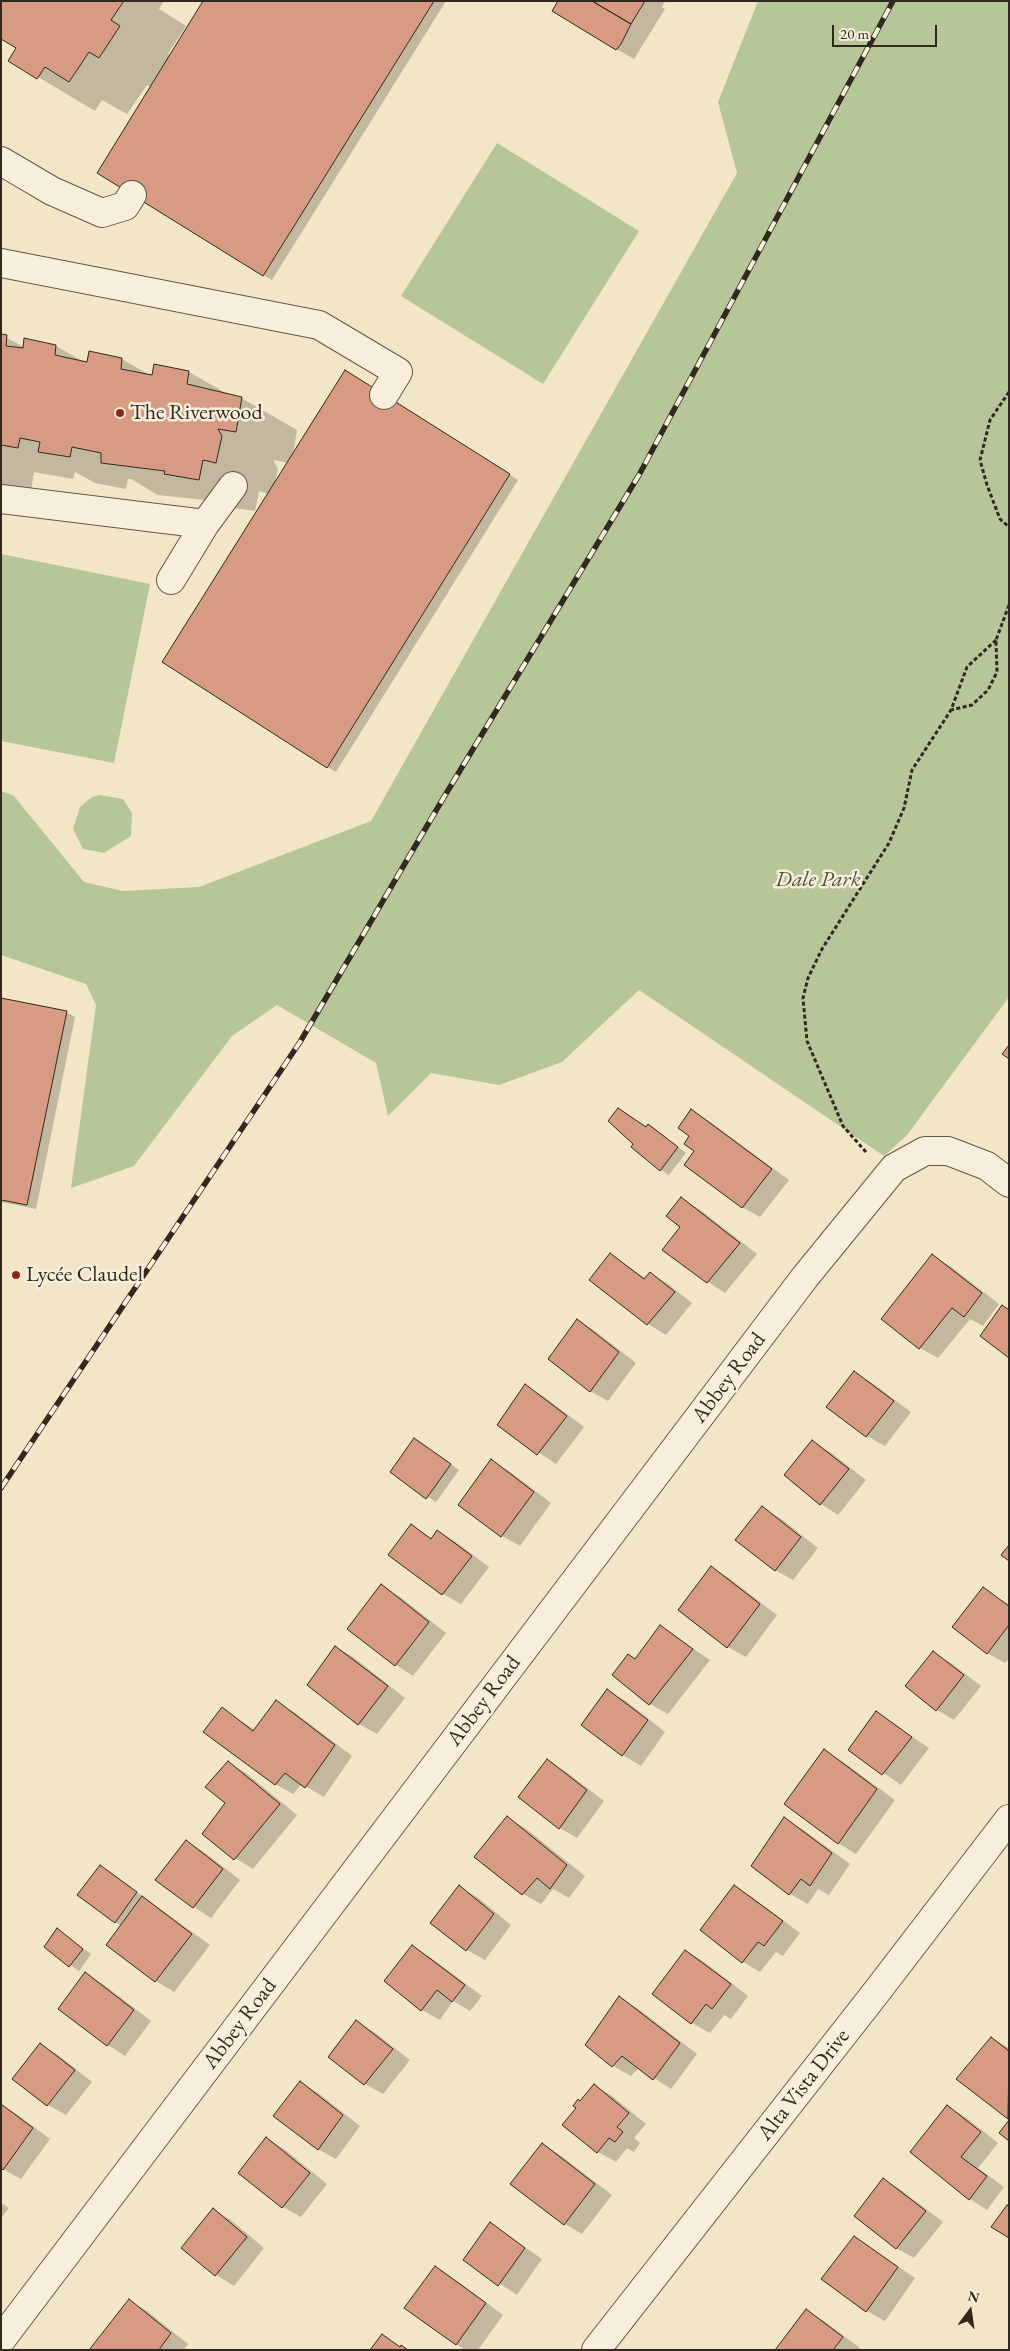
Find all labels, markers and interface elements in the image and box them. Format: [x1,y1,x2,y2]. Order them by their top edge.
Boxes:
scale bar [835,15,940,47]
text: 20 m [840,24,869,43]
place label: The Riverwood [130,400,263,426]
marker: The Riverwood [114,407,126,419]
park label: Dale Park [775,867,861,893]
place label: Lycée Claudel [26,1262,143,1288]
marker: Lycée Claudel [10,1269,22,1281]
street label: Abbey Road [686,1328,772,1428]
street label: Abbey Road [441,1651,527,1751]
street label: Abbey Road [197,1974,283,2074]
street label: Alta Vista Drive [752,2024,856,2146]
north arrow [945,2286,995,2336]
text: N [966,2286,981,2307]

